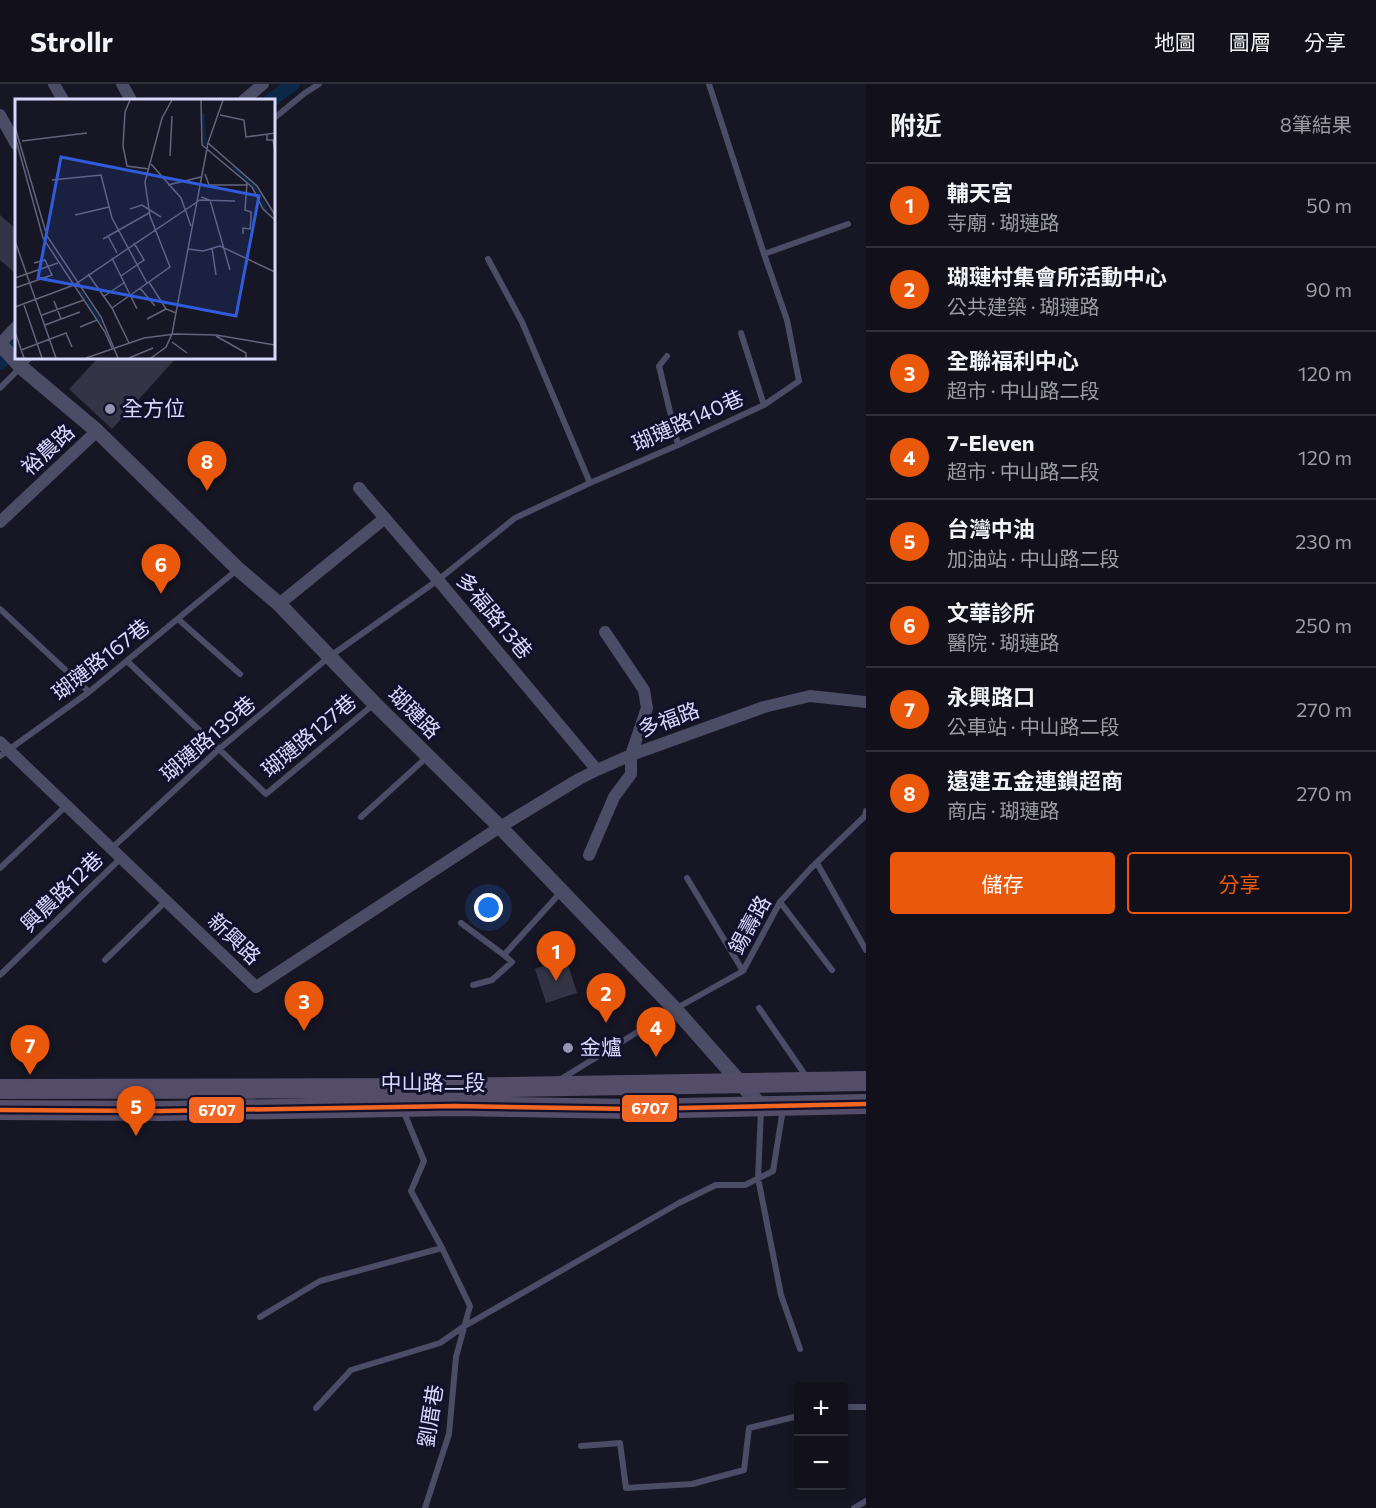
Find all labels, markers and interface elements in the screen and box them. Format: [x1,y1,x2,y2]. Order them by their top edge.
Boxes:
text: Strollr [30,24,113,58]
text: 地圖 [1154,29,1196,54]
text: 圖層 [1229,29,1271,54]
text: 分享 [1304,29,1346,54]
inset map [15,99,274,358]
text: 附近 [890,109,942,140]
text: 8筆結果 [1280,112,1352,136]
text: 輔天宮 [947,179,1013,206]
text: 1 [905,193,914,217]
text: 50 m [1306,193,1352,217]
text: 寺廟 · 瑚璉路 [947,210,1059,234]
text: 瑚璉村集會所活動中心 [947,263,1167,290]
text: 2 [904,277,915,301]
text: 90 m [1306,277,1352,301]
text: 公共建築 · 瑚璉路 [947,294,1099,318]
text: 全聯福利中心 [947,347,1079,374]
text: 3 [904,361,915,385]
text: 120 m [1298,361,1352,385]
text: 超市 · 中山路二段 [947,378,1099,402]
street label: 瑚璉路140巷 [628,384,747,455]
place label: 全方位 [122,395,185,420]
marker: 全方位 [103,402,117,416]
street label: 裕農路 [15,418,79,480]
text: 7-Eleven [947,429,1035,456]
pin: 8 [188,442,226,491]
text: 4 [903,445,916,469]
text: 120 m [1298,445,1352,469]
text: 超市 · 中山路二段 [947,459,1099,483]
text: 台灣中油 [947,515,1035,542]
text: 5 [904,529,915,553]
text: 230 m [1295,529,1352,553]
pin: 6 [142,544,180,594]
text: 加油站 · 中山路二段 [947,546,1119,570]
street label: 多福路13巷 [452,567,538,663]
text: 文華診所 [947,599,1035,626]
street label: 瑚璉路167巷 [46,613,154,705]
text: 6 [903,613,916,637]
text: 250 m [1295,613,1352,637]
text: 醫院 · 瑚璉路 [947,630,1059,654]
street label: 瑚璉路 [384,681,446,743]
text: 永興路口 [947,683,1035,710]
street label: 瑚璉路127巷 [256,688,360,782]
street label: 瑚璉路139巷 [154,690,260,786]
street label: 多福路 [635,696,702,741]
text: 7 [904,697,915,721]
text: 270 m [1296,697,1352,721]
text: 公車站 · 中山路二段 [947,714,1119,738]
text: 遠建五金連鎖超商 [947,767,1123,794]
text: 8 [903,781,916,805]
text: 270 m [1296,781,1352,805]
text: 商店 · 瑚璉路 [947,798,1059,822]
street label: 興農路12巷 [15,846,107,936]
button: 儲存 [890,852,1115,914]
button: 分享 [1127,852,1352,914]
street label: 錫壽路 [722,891,775,958]
your location [474,893,503,922]
street label: 新興路 [204,907,266,969]
pin: 1 [536,932,576,981]
pin: 2 [586,974,626,1023]
pin: 3 [284,982,324,1031]
pin: 4 [636,1008,676,1057]
pin: 7 [10,1026,50,1075]
place label: 金爐 [580,1034,622,1059]
marker: 金爐 [561,1041,575,1055]
street label: 中山路二段 [381,1069,486,1094]
pin: 5 [116,1086,156,1136]
line badge: 6707 [621,1094,678,1123]
line badge: 6707 [188,1096,245,1124]
text: 6707 [631,1098,669,1117]
text: 6707 [198,1100,236,1119]
map controls [794,1382,848,1490]
button: + [794,1382,848,1436]
street label: 劉厝巷 [412,1383,447,1449]
button: − [794,1436,848,1490]

